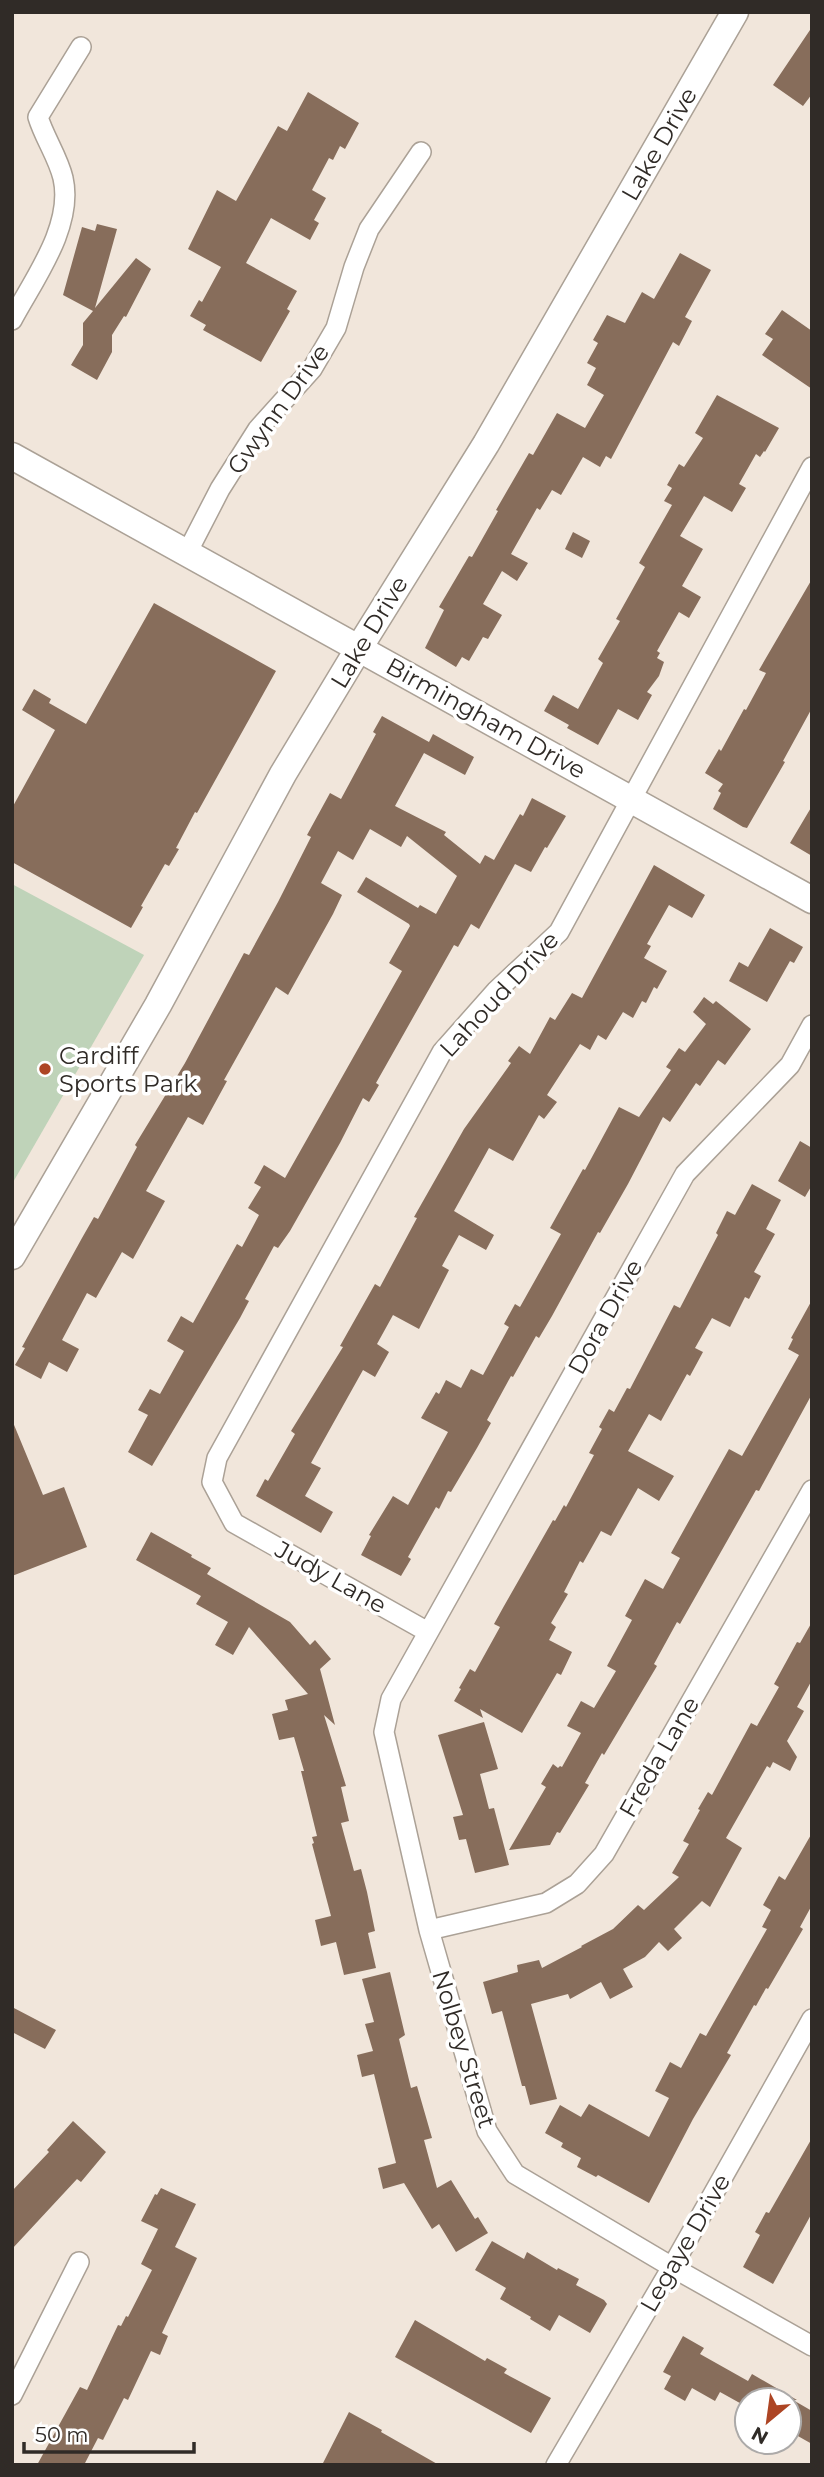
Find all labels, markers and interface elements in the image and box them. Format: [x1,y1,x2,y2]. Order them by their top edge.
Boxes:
street label: Lake Drive [615,82,703,206]
street label: Gwynn Drive [221,338,335,480]
street label: Lake Drive [324,571,414,693]
street label: Birmingham Drive [381,651,591,785]
street label: Lahoud Drive [433,925,565,1063]
place label: Cardiff Sports Park [59,1041,198,1098]
marker: Cardiff Sports Park [37,1061,53,1077]
street label: Dora Drive [562,1255,648,1379]
street label: Judy Lane [269,1534,392,1619]
street label: Freda Lane [613,1692,705,1822]
street label: Nolbey Street [426,1967,502,2132]
street label: Legaye Drive [634,2169,736,2317]
north arrow [733,2386,803,2456]
scale bar [24,2410,194,2454]
text: 50 m [35,2422,89,2447]
text: N [748,2422,772,2449]

